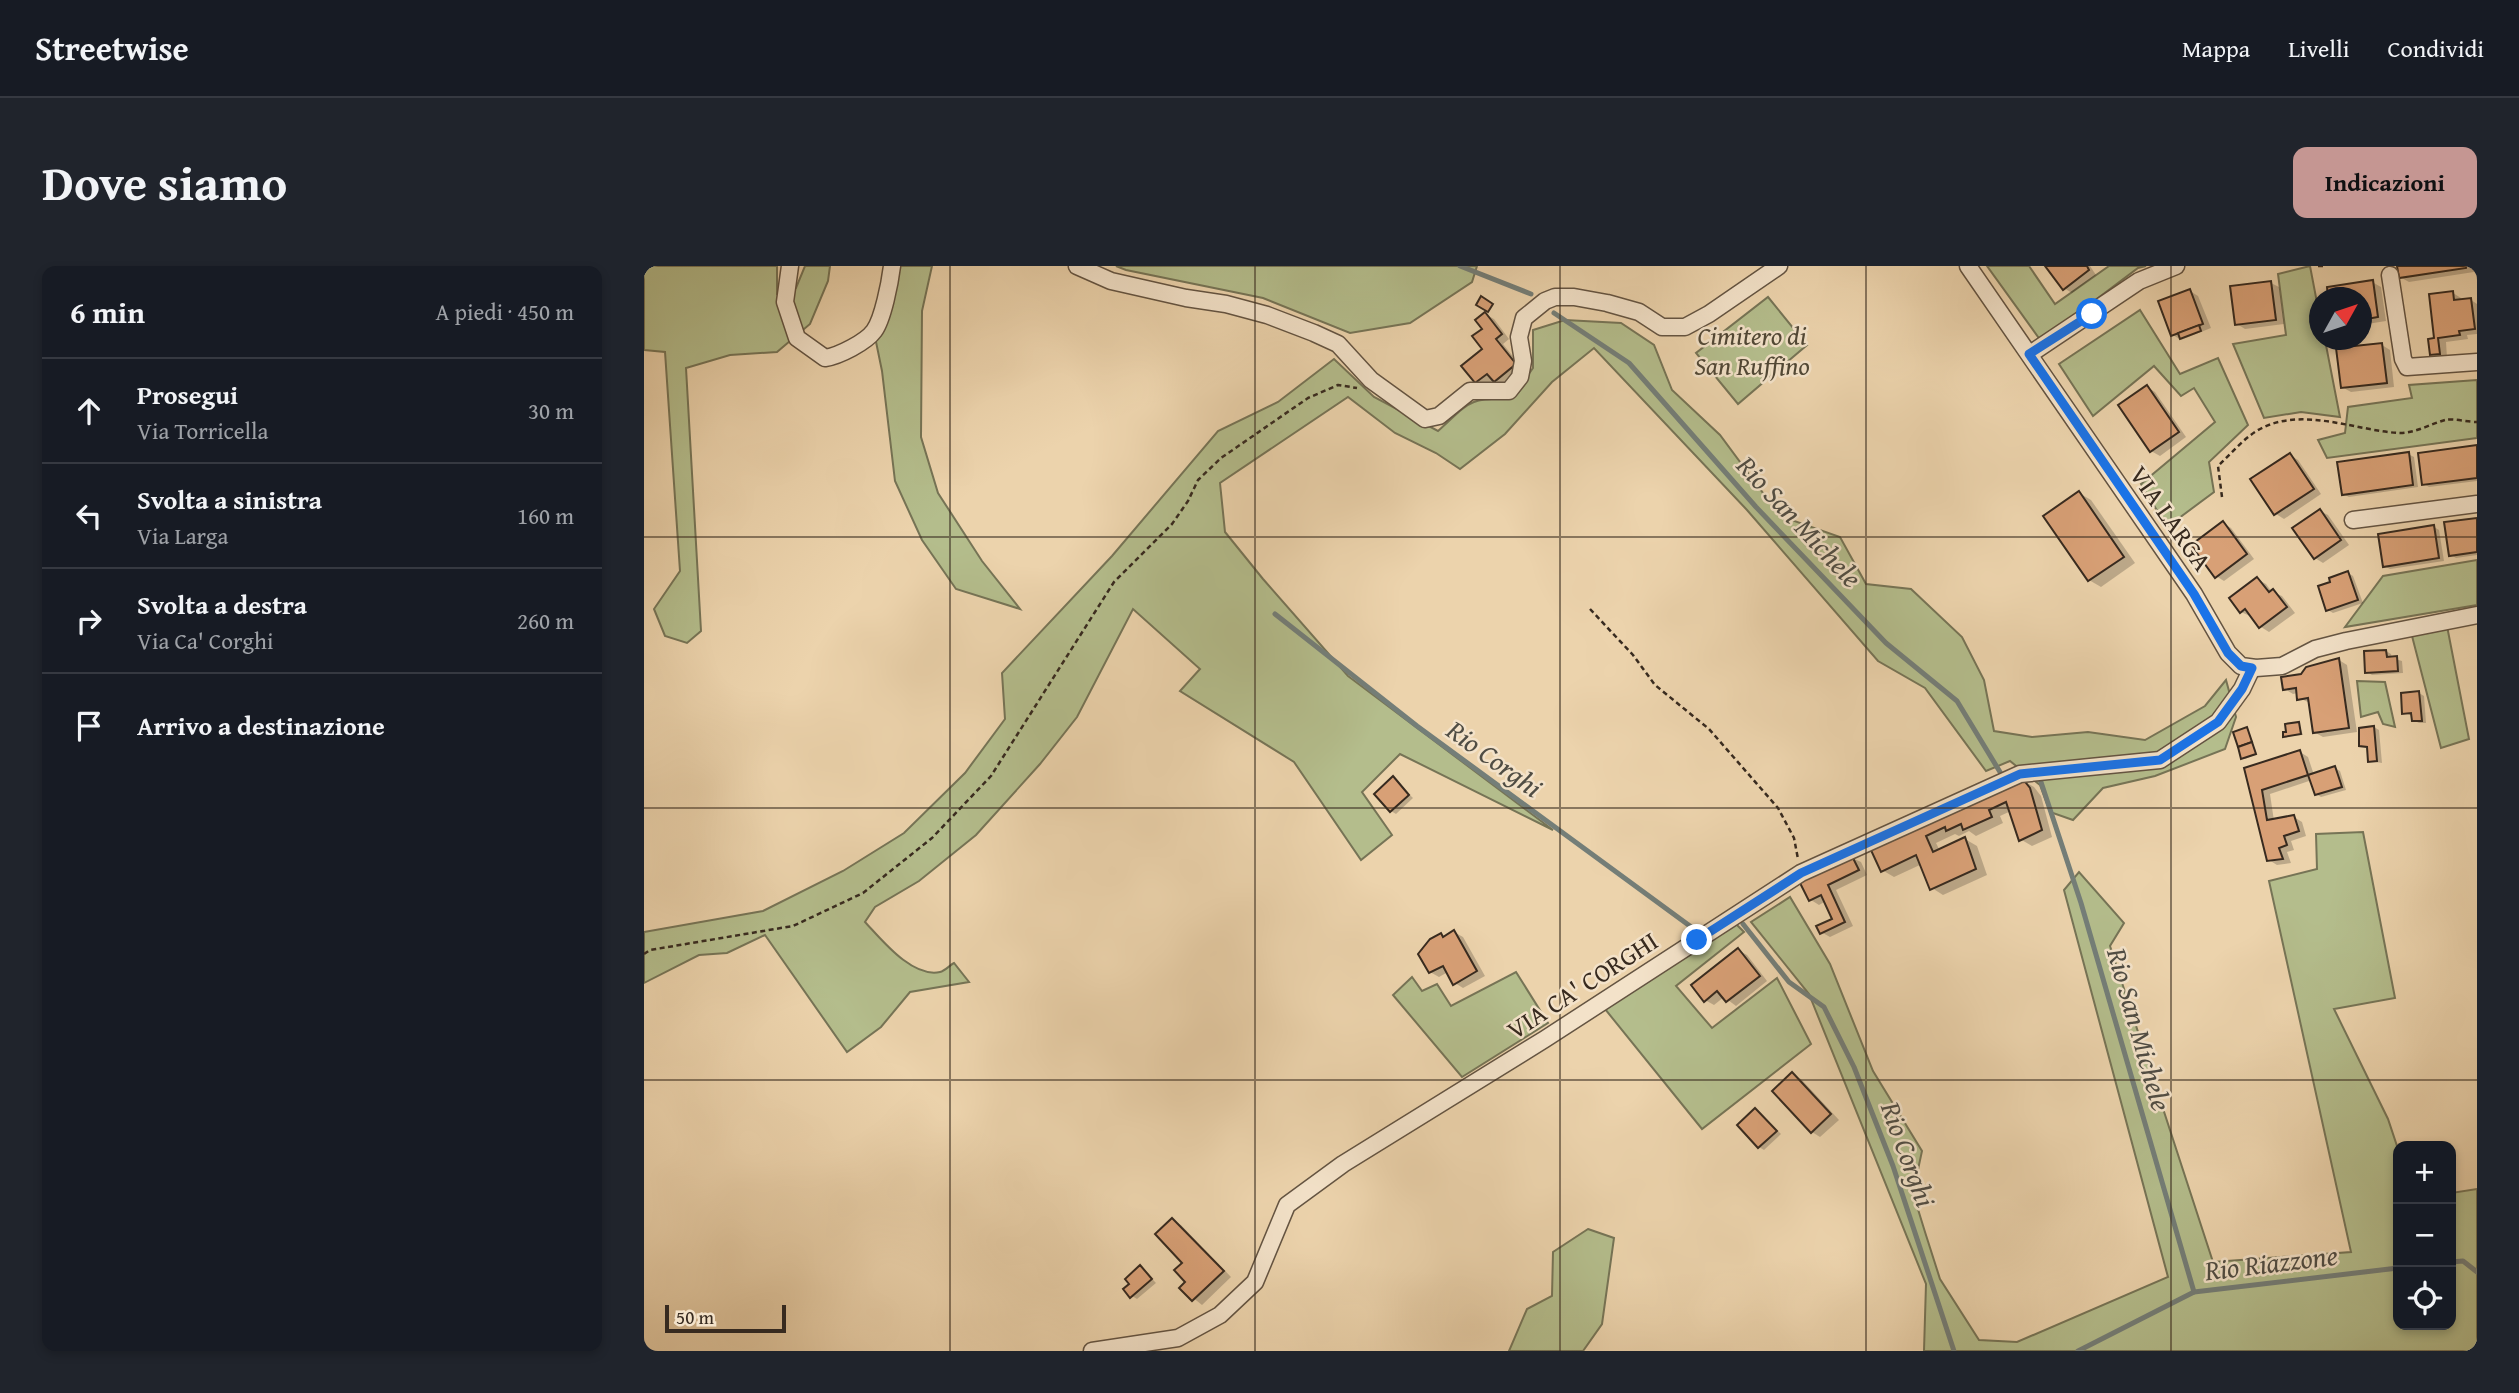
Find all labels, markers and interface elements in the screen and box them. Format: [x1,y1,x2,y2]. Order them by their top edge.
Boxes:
text: Streetwise [35,24,189,72]
text: Mappa [2182,31,2250,66]
text: Livelli [2288,31,2349,66]
text: Condividi [2387,31,2484,66]
text: Dove siamo [42,146,287,218]
button: Indicazioni [2293,147,2477,218]
north arrow [2309,287,2372,350]
text: 6 min [70,290,145,334]
text: A piedi · 450 m [436,295,574,328]
route start [2076,298,2107,329]
park label: Cimitero di San Ruffino [1694,316,1810,385]
text: Prosegui [137,375,238,414]
icon: ahead [70,392,108,430]
text: 30 m [528,394,574,427]
text: Via Torricella [137,414,268,447]
water label: Rio San Michele [1727,445,1872,596]
street label: VIA LARGA [2120,457,2222,579]
text: Svolta a sinistra [137,480,322,519]
icon: left [70,497,108,535]
text: 160 m [517,499,574,532]
text: Via Larga [137,519,228,552]
text: Svolta a destra [137,585,307,624]
icon: right [70,602,108,640]
text: 260 m [517,604,574,637]
text: Via Ca' Corghi [137,624,273,657]
text: Arrivo a destinazione [137,706,385,745]
icon: arrive [70,707,108,745]
water label: Rio Corghi [1438,709,1551,807]
street label: VIA CA' CORGHI [1499,921,1665,1049]
route end [1681,924,1712,955]
water label: Rio San Michele [2097,942,2183,1115]
water label: Rio Corghi [1871,1095,1947,1212]
map controls [2393,1141,2456,1330]
button: + [2393,1141,2456,1204]
button: − [2393,1204,2456,1267]
water label: Rio Riazzone [2201,1234,2340,1291]
button: locate [2393,1267,2456,1330]
scale bar [665,1302,786,1334]
text: 50 m [676,1303,714,1331]

